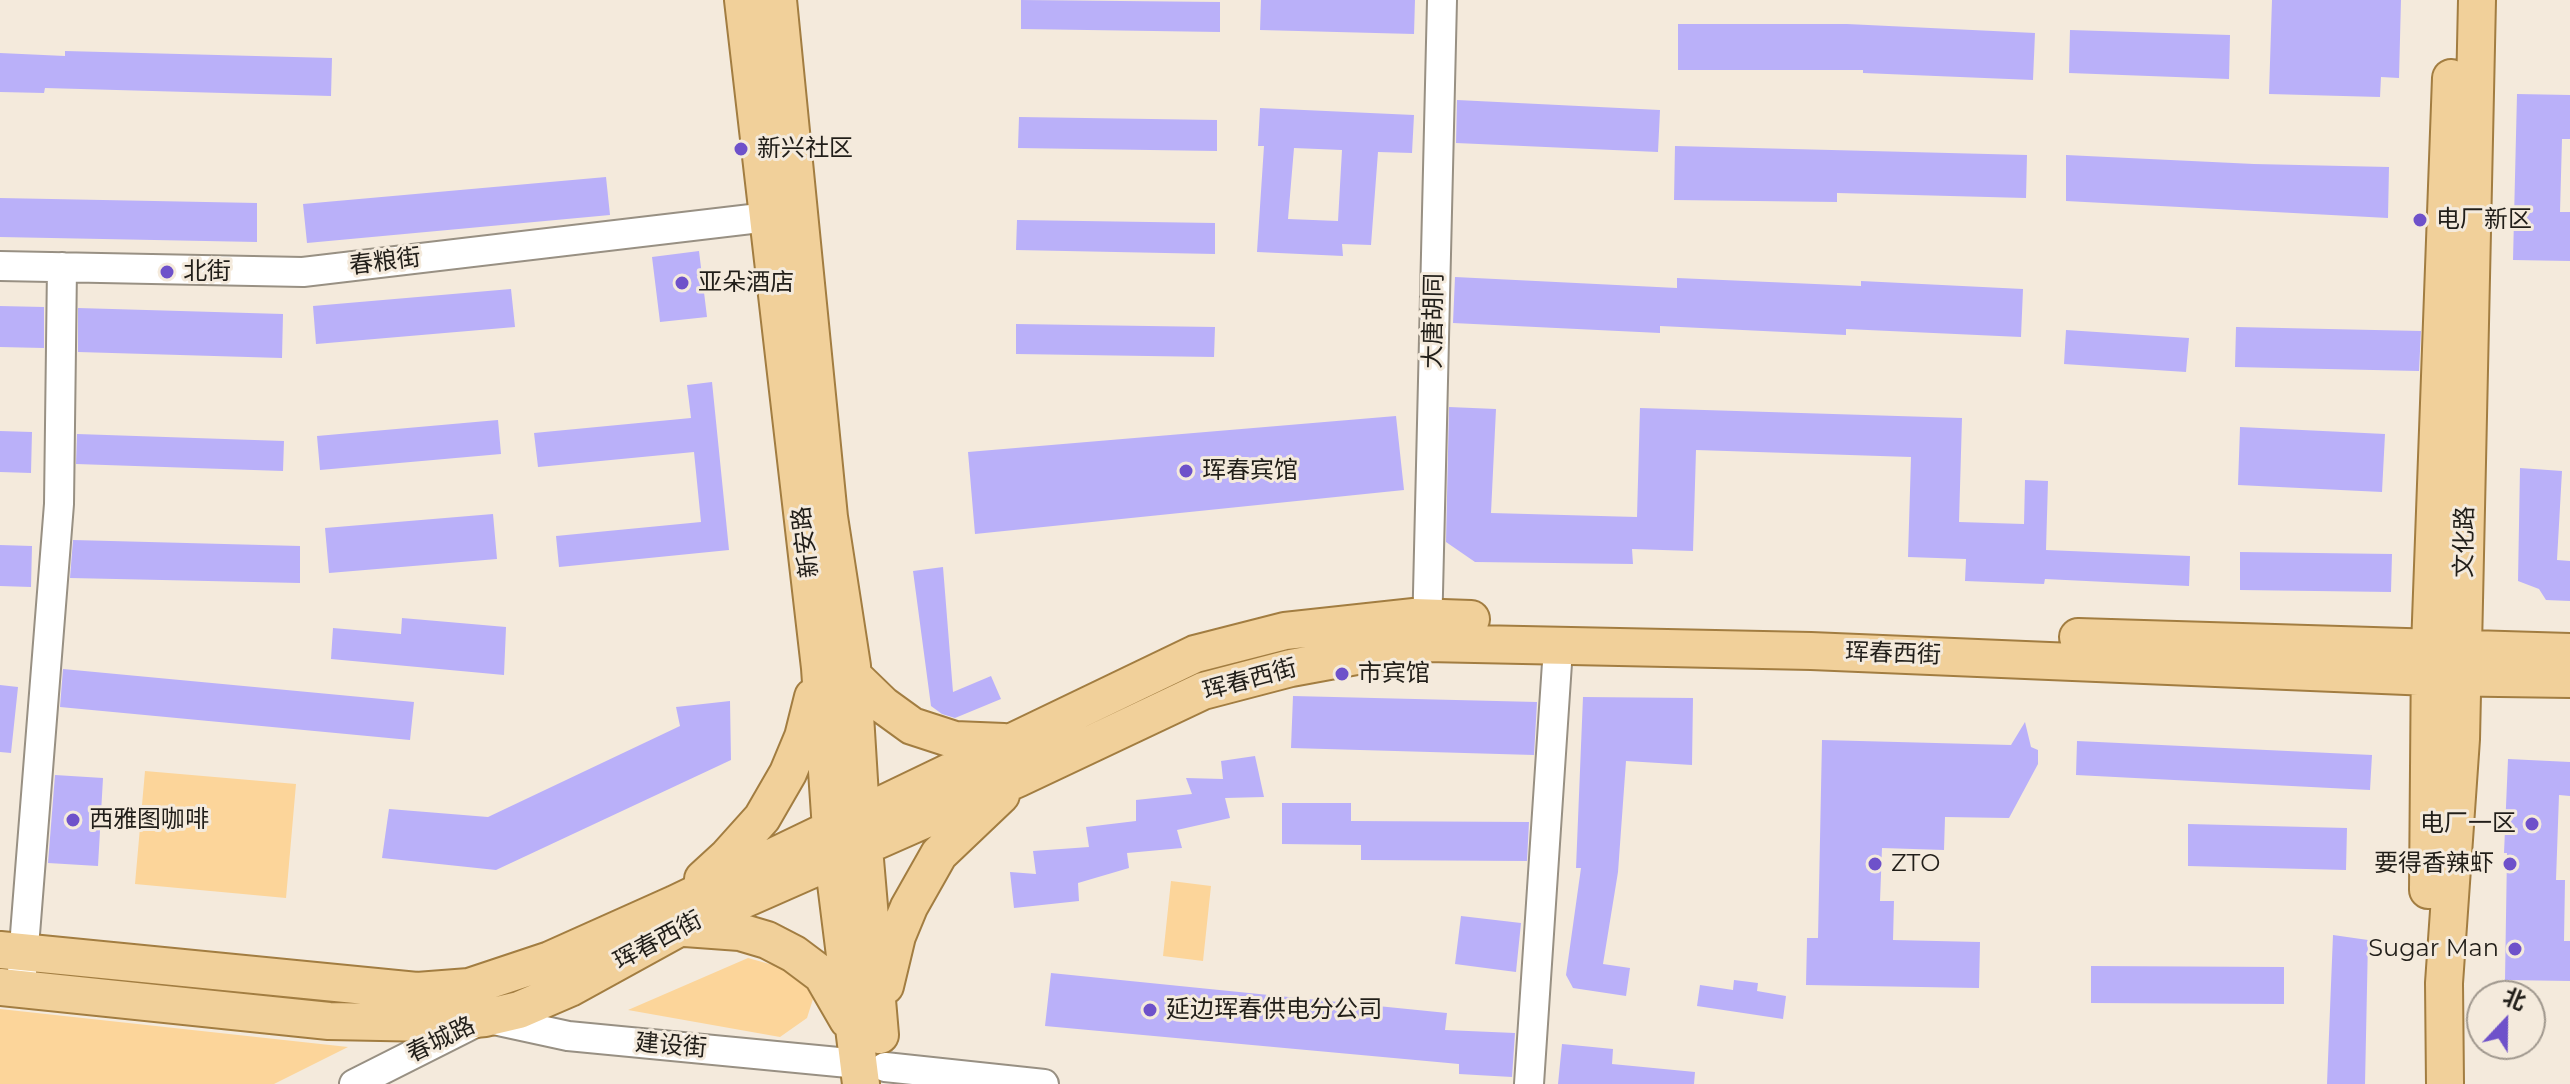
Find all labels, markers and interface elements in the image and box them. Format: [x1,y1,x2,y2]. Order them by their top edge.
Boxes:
place label: 新兴社区 [757,135,853,163]
marker: 新兴社区 [732,140,750,158]
place label: 电厂新区 [2436,206,2532,234]
marker: 电厂新区 [2411,211,2429,229]
street label: 春粮街 [348,243,422,281]
place label: 北街 [183,258,231,286]
marker: 北街 [158,263,176,281]
place label: 亚朵酒店 [698,269,794,297]
street label: 大唐胡同 [1419,273,1449,369]
marker: 亚朵酒店 [673,274,691,292]
place label: 珲春宾馆 [1202,457,1298,485]
marker: 珲春宾馆 [1177,462,1195,480]
street label: 新安路 [787,505,825,579]
street label: 文化路 [2450,506,2480,578]
street label: 珲春西街 [1845,638,1941,670]
street label: 珲春西街 [1200,654,1300,706]
place label: 市宾馆 [1358,660,1430,688]
marker: 市宾馆 [1333,665,1351,683]
place label: 西雅图咖啡 [89,806,209,834]
place label: 电厂一区 [2420,810,2516,838]
marker: 西雅图咖啡 [64,811,82,829]
marker: 电厂一区 [2523,815,2541,833]
place label: ZTO [1891,850,1940,878]
place label: 要得香辣虾 [2374,850,2494,878]
marker: ZTO [1866,855,1884,873]
marker: 要得香辣虾 [2501,855,2519,873]
street label: 珲春西街 [609,906,707,976]
place label: Sugar Man [2368,935,2499,963]
marker: Sugar Man [2506,940,2524,958]
north arrow [2466,980,2546,1060]
text: 北 [2499,982,2530,1016]
place label: 延边珲春供电分公司 [1166,996,1382,1024]
marker: 延边珲春供电分公司 [1141,1001,1159,1019]
street label: 春城路 [402,1011,480,1069]
street label: 建设街 [634,1029,708,1063]

